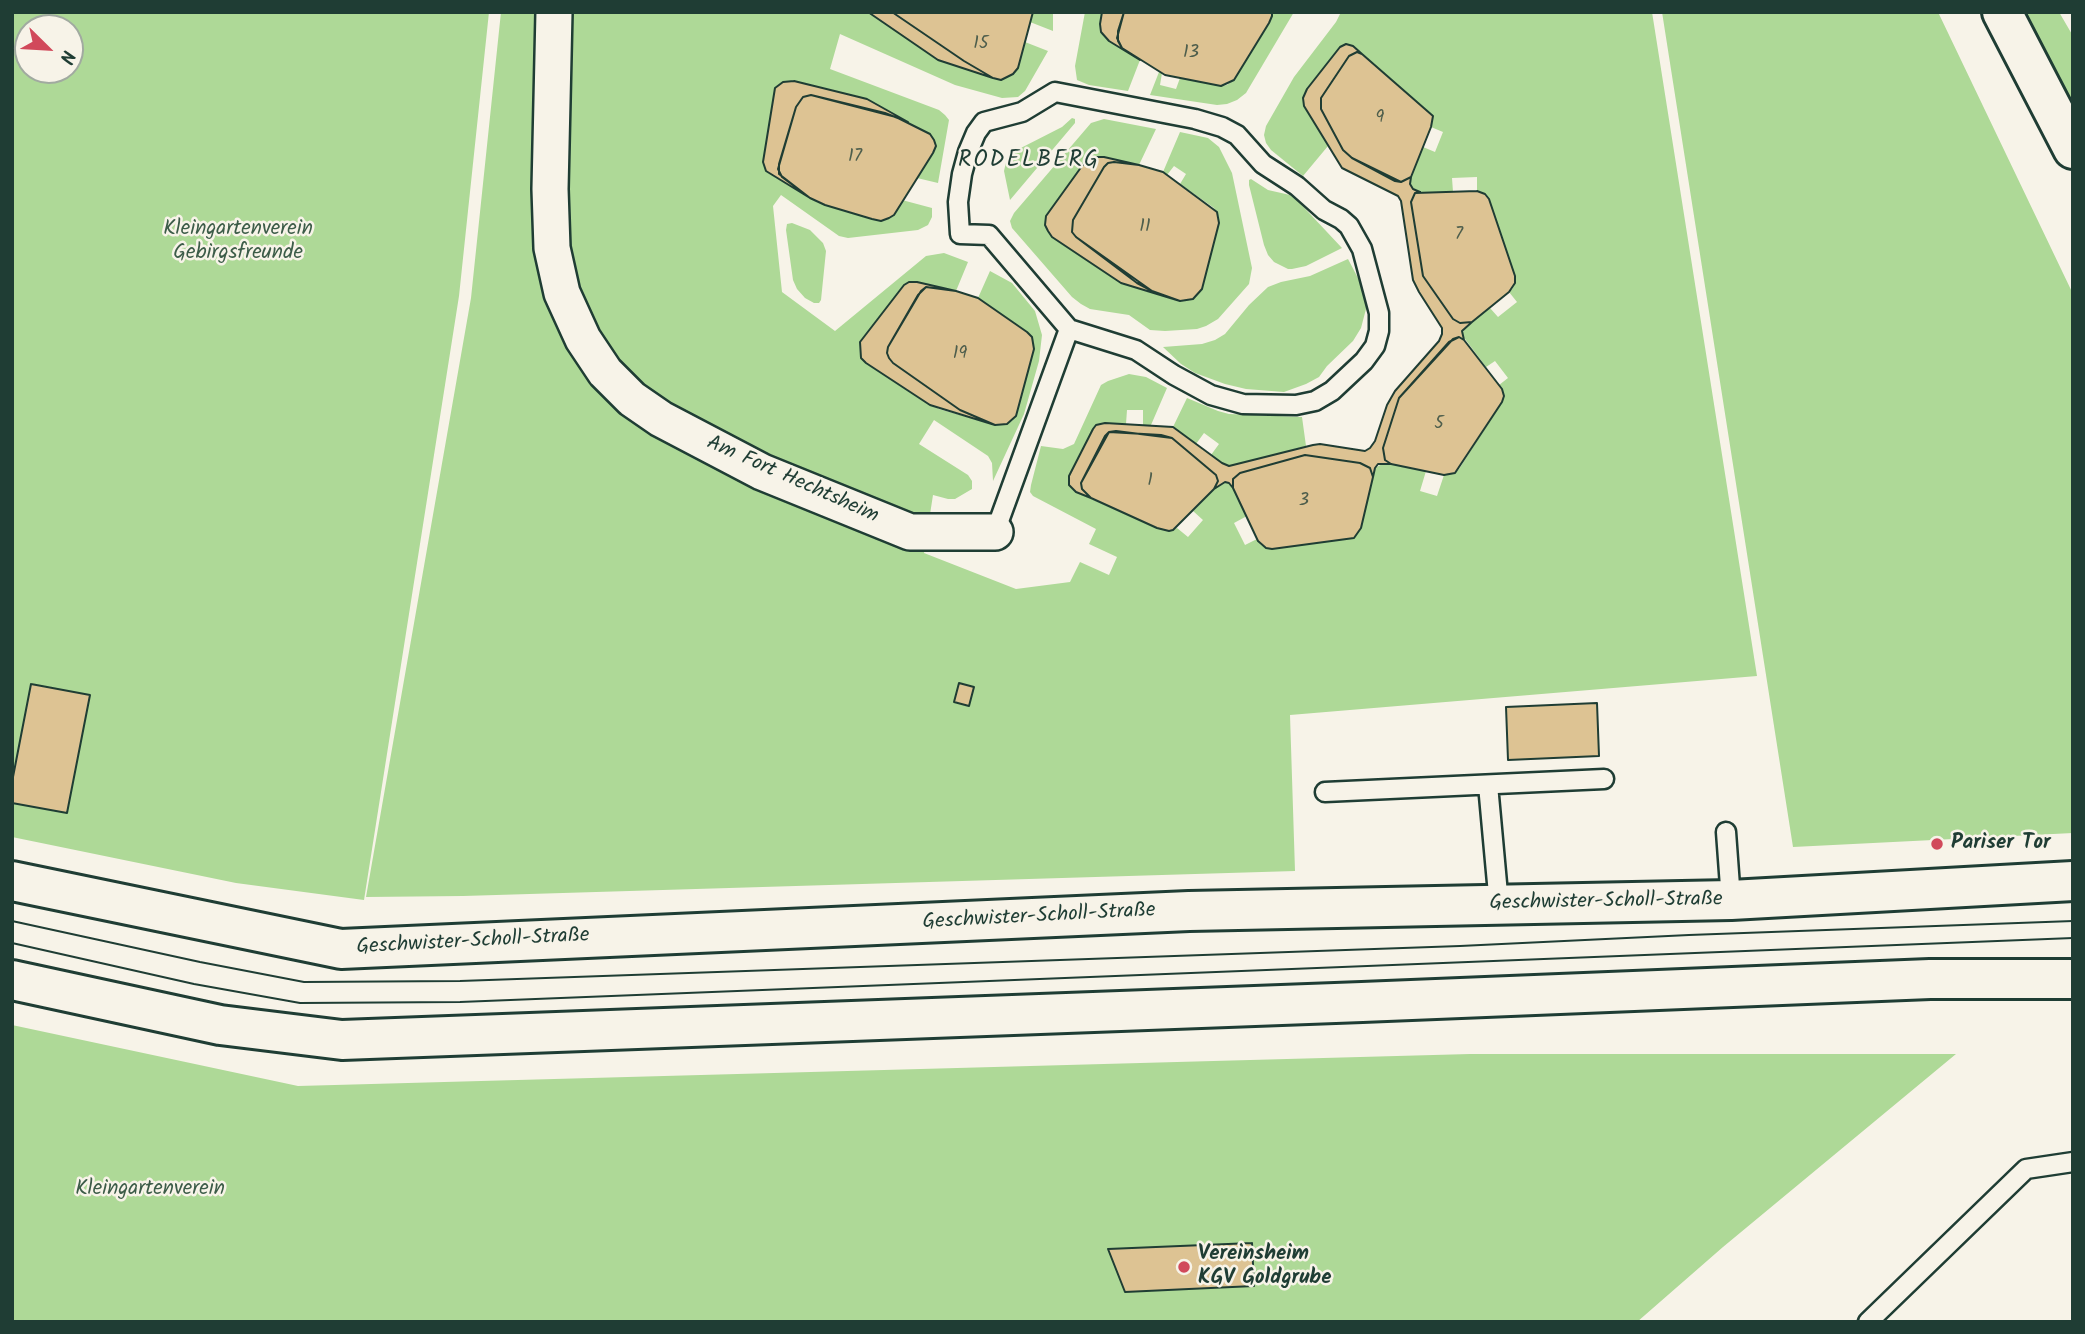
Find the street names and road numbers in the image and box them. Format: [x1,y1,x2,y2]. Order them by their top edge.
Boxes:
street label: Am Fort Hechtsheim [702,432,882,530]
street label: Geschwister-Scholl-Straße [1489,888,1723,918]
street label: Geschwister-Scholl-Straße [922,899,1156,937]
street label: Geschwister-Scholl-Straße [356,924,590,962]

